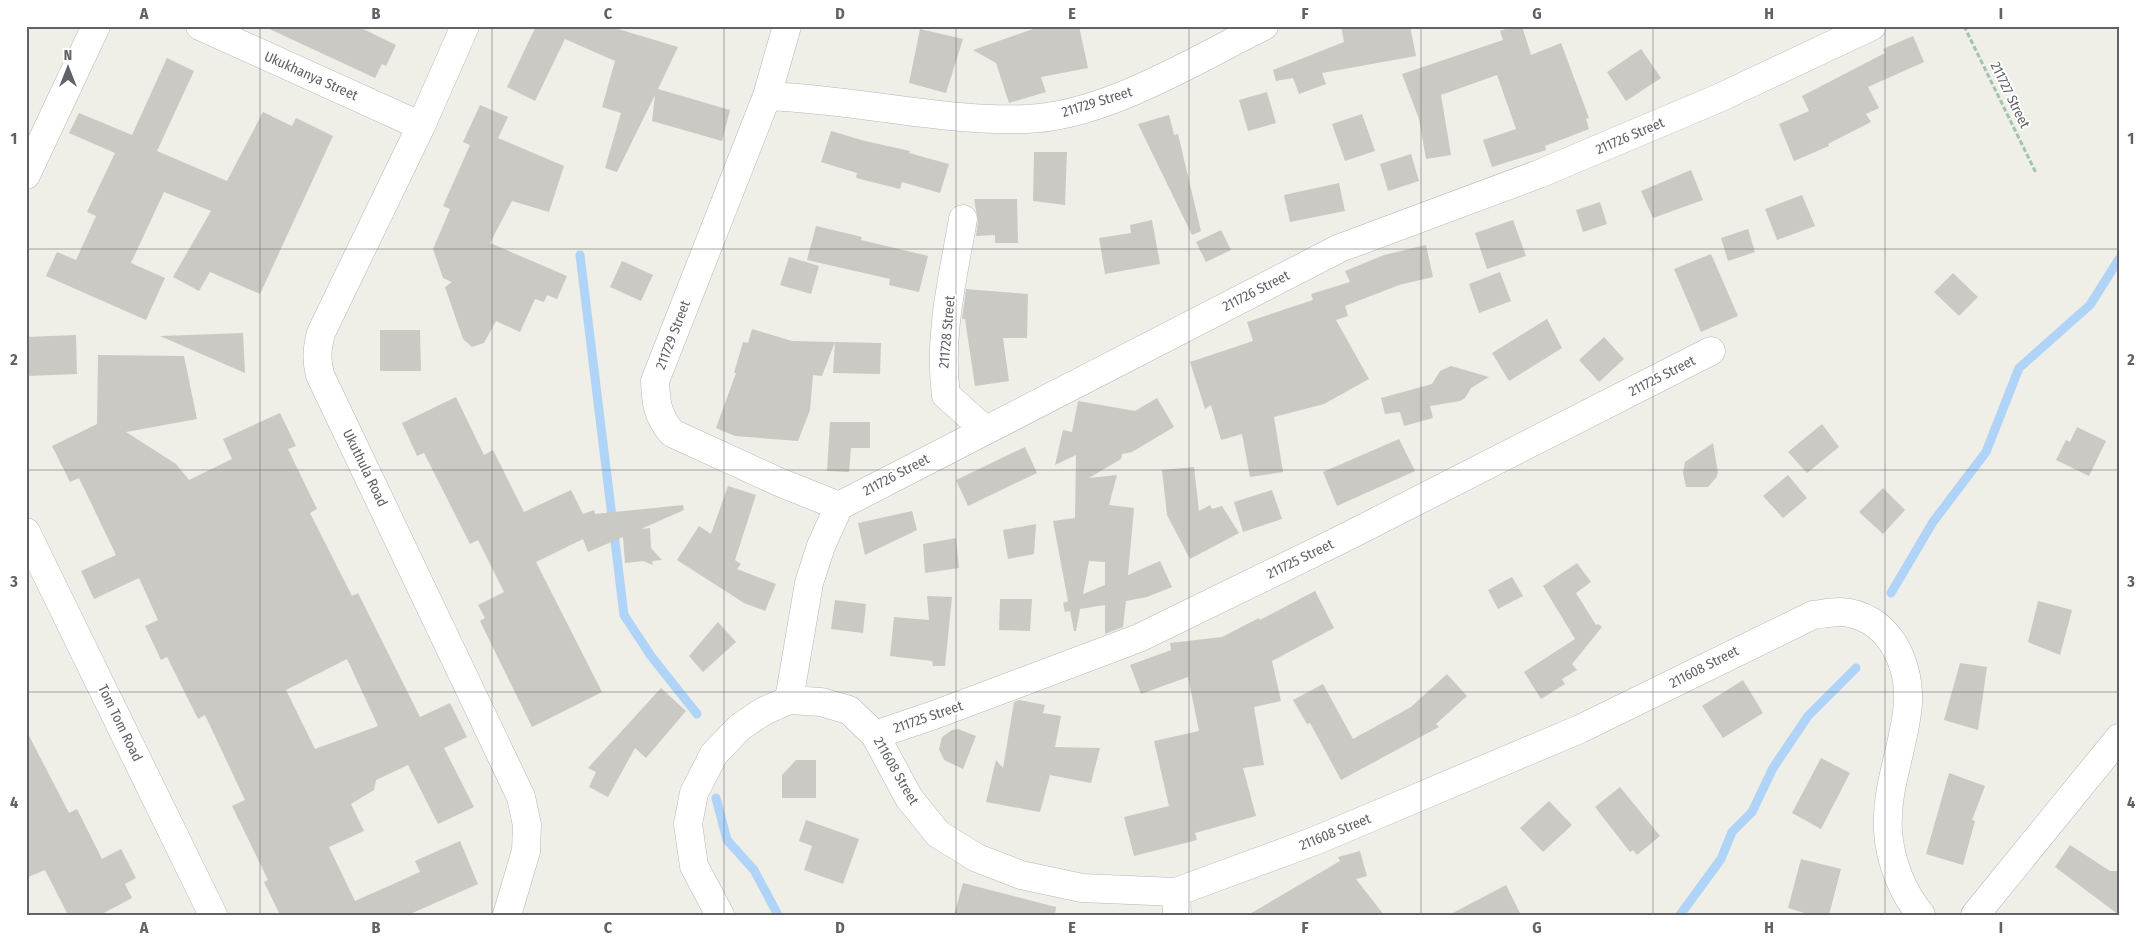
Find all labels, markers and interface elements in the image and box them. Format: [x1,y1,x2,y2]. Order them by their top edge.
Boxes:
text: A [139,4,149,23]
text: B [372,4,381,23]
text: C [604,4,613,23]
text: D [835,4,845,23]
text: E [1068,4,1076,23]
text: F [1301,4,1309,23]
text: G [1532,4,1542,23]
text: H [1764,4,1774,23]
text: I [1999,4,2003,23]
north arrow [42,42,92,92]
text: N [64,47,72,64]
street label: Ukukhanya Street [262,48,361,104]
street label: 211727 Street [1987,59,2034,131]
street label: 211729 Street [1060,83,1135,121]
street label: 211726 Street [1593,114,1667,158]
text: 1 [11,129,17,148]
text: 1 [2128,129,2134,148]
street label: 211726 Street [1220,267,1293,315]
street label: 211728 Street [935,294,959,369]
street label: 211729 Street [652,298,694,372]
text: 2 [9,350,18,369]
text: 2 [2126,350,2135,369]
street label: 211725 Street [1626,352,1698,400]
street label: Ukuthula Road [339,426,391,510]
street label: 211726 Street [860,450,933,500]
street label: 211725 Street [1264,535,1337,583]
text: 3 [9,572,18,591]
text: 3 [2126,572,2135,591]
street label: 211608 Street [1666,642,1742,692]
street label: Tom Tom Road [94,682,146,764]
street label: 211725 Street [891,697,965,737]
street label: 211608 Street [870,734,922,808]
text: 4 [10,793,18,812]
text: 4 [2127,793,2135,812]
street label: 211608 Street [1297,810,1374,854]
text: A [139,918,149,937]
text: B [372,918,381,937]
text: C [604,918,613,937]
text: D [835,918,845,937]
text: E [1068,918,1076,937]
text: F [1301,918,1309,937]
text: G [1532,918,1542,937]
text: H [1764,918,1774,937]
text: I [1999,918,2003,937]

